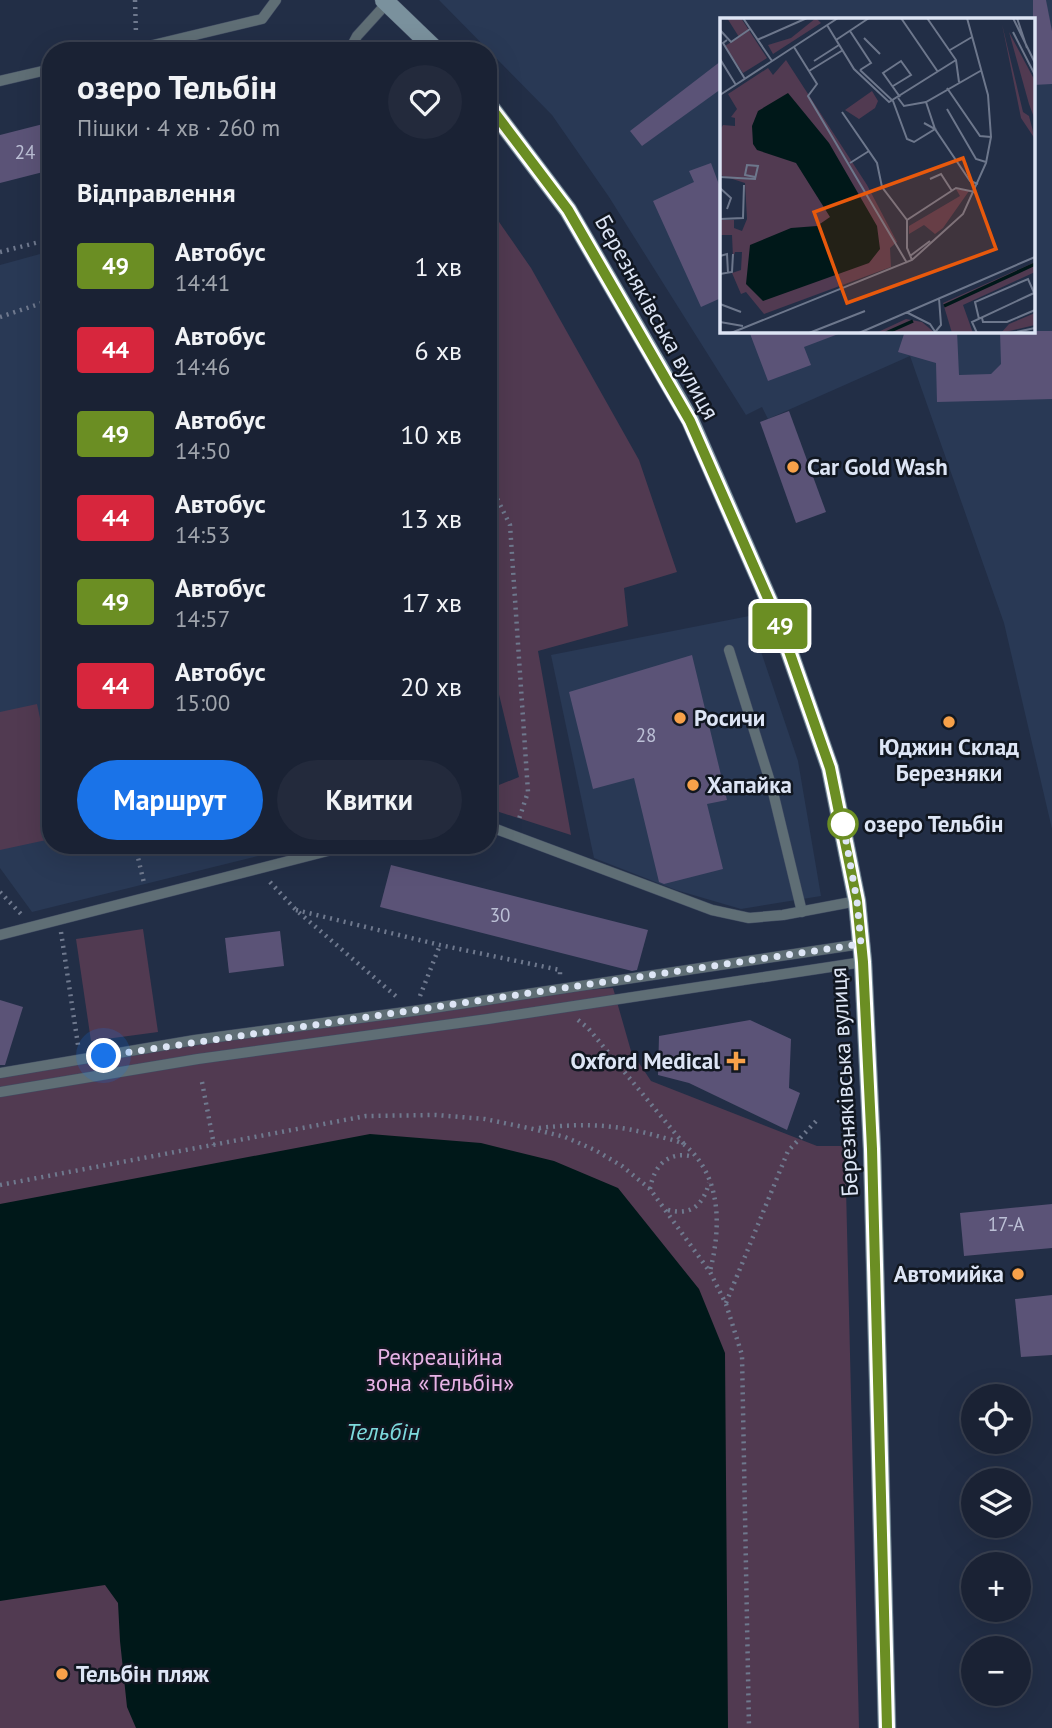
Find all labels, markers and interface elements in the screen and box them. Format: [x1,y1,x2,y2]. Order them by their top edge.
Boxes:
inset map [720,18,1034,332]
text: озеро Тельбін [77,65,277,108]
button: heart [388,65,462,139]
text: Пішки · 4 хв · 260 m [77,113,280,142]
house number: 24 [15,140,35,164]
text: Відправлення [77,176,236,209]
street label: Березняківська вулиця [589,209,726,424]
text: Автобус [175,235,266,268]
text: 49 [102,250,129,281]
text: 1 хв [415,250,462,283]
text: 14:41 [175,268,230,297]
text: Автобус [175,319,266,352]
text: 44 [102,334,129,365]
text: 6 хв [415,334,462,367]
text: 14:46 [175,352,230,381]
text: Автобус [175,403,266,436]
text: 49 [102,418,129,449]
text: 10 хв [400,418,462,451]
text: 14:50 [175,436,230,465]
place label: Car Gold Wash [807,452,948,481]
marker: Car Gold Wash [785,459,801,475]
text: Автобус [175,487,266,520]
text: 44 [102,502,129,533]
text: 13 хв [400,502,462,535]
text: 14:53 [175,520,230,549]
text: Автобус [175,571,266,604]
text: 49 [102,586,129,617]
text: 17 хв [402,586,462,619]
line badge: 49 [748,603,812,649]
text: 14:57 [175,604,230,633]
text: 49 [766,610,794,641]
text: Автобус [175,655,266,688]
text: 44 [102,670,129,701]
text: 20 хв [400,670,462,703]
text: 15:00 [175,688,230,717]
place label: Росичи [694,703,765,732]
marker: Росичи [672,710,688,726]
marker: Юджин Склад Березняки [941,714,957,730]
house number: 28 [636,723,656,747]
place label: Юджин Склад Березняки [879,732,1019,787]
button: Маршрут [77,760,263,840]
button: Квитки [277,760,462,840]
place label: Хапайка [707,770,792,799]
marker: Хапайка [685,777,701,793]
marker: озеро Тельбін [828,809,858,839]
place label: озеро Тельбін [864,809,1003,838]
house number: 30 [490,903,510,927]
street label: Березняківська вулиця [823,967,864,1197]
your location [86,1038,121,1073]
place label: Oxford Medical [571,1046,720,1075]
marker: Oxford Medical [726,1051,746,1071]
house number: 17-А [988,1212,1024,1236]
place label: Автомийка [894,1259,1004,1288]
marker: Автомийка [1010,1266,1026,1282]
park label: Рекреаційна зона «Тельбін» [366,1342,514,1397]
map controls [961,1384,1031,1706]
button: locate [961,1384,1031,1454]
water label: Тельбін [346,1416,421,1447]
button: layers [961,1468,1031,1538]
button: + [961,1552,1031,1622]
button: − [961,1636,1031,1706]
place label: Тельбін пляж [76,1659,210,1688]
marker: Тельбін пляж [54,1666,70,1682]

